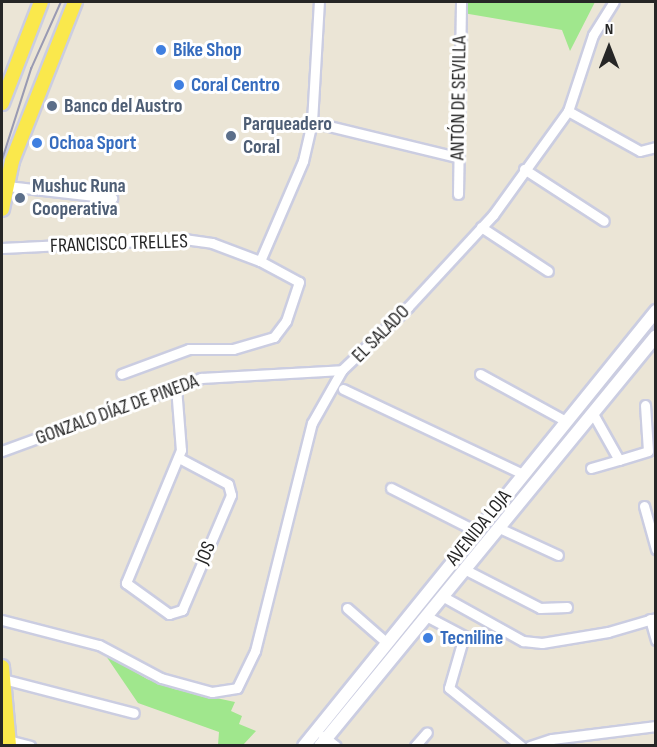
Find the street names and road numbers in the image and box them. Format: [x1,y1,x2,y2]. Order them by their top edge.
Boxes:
street label: ANTÓN DE SEVILLA [446,36,472,160]
street label: FRANCISCO TRELLES [50,230,188,258]
street label: EL SALADO [347,300,415,368]
street label: GONZALO DÍAZ DE PINEDA [32,369,202,451]
street label: AVENIDA LOJA [441,485,517,571]
street label: JOS [191,538,221,568]

